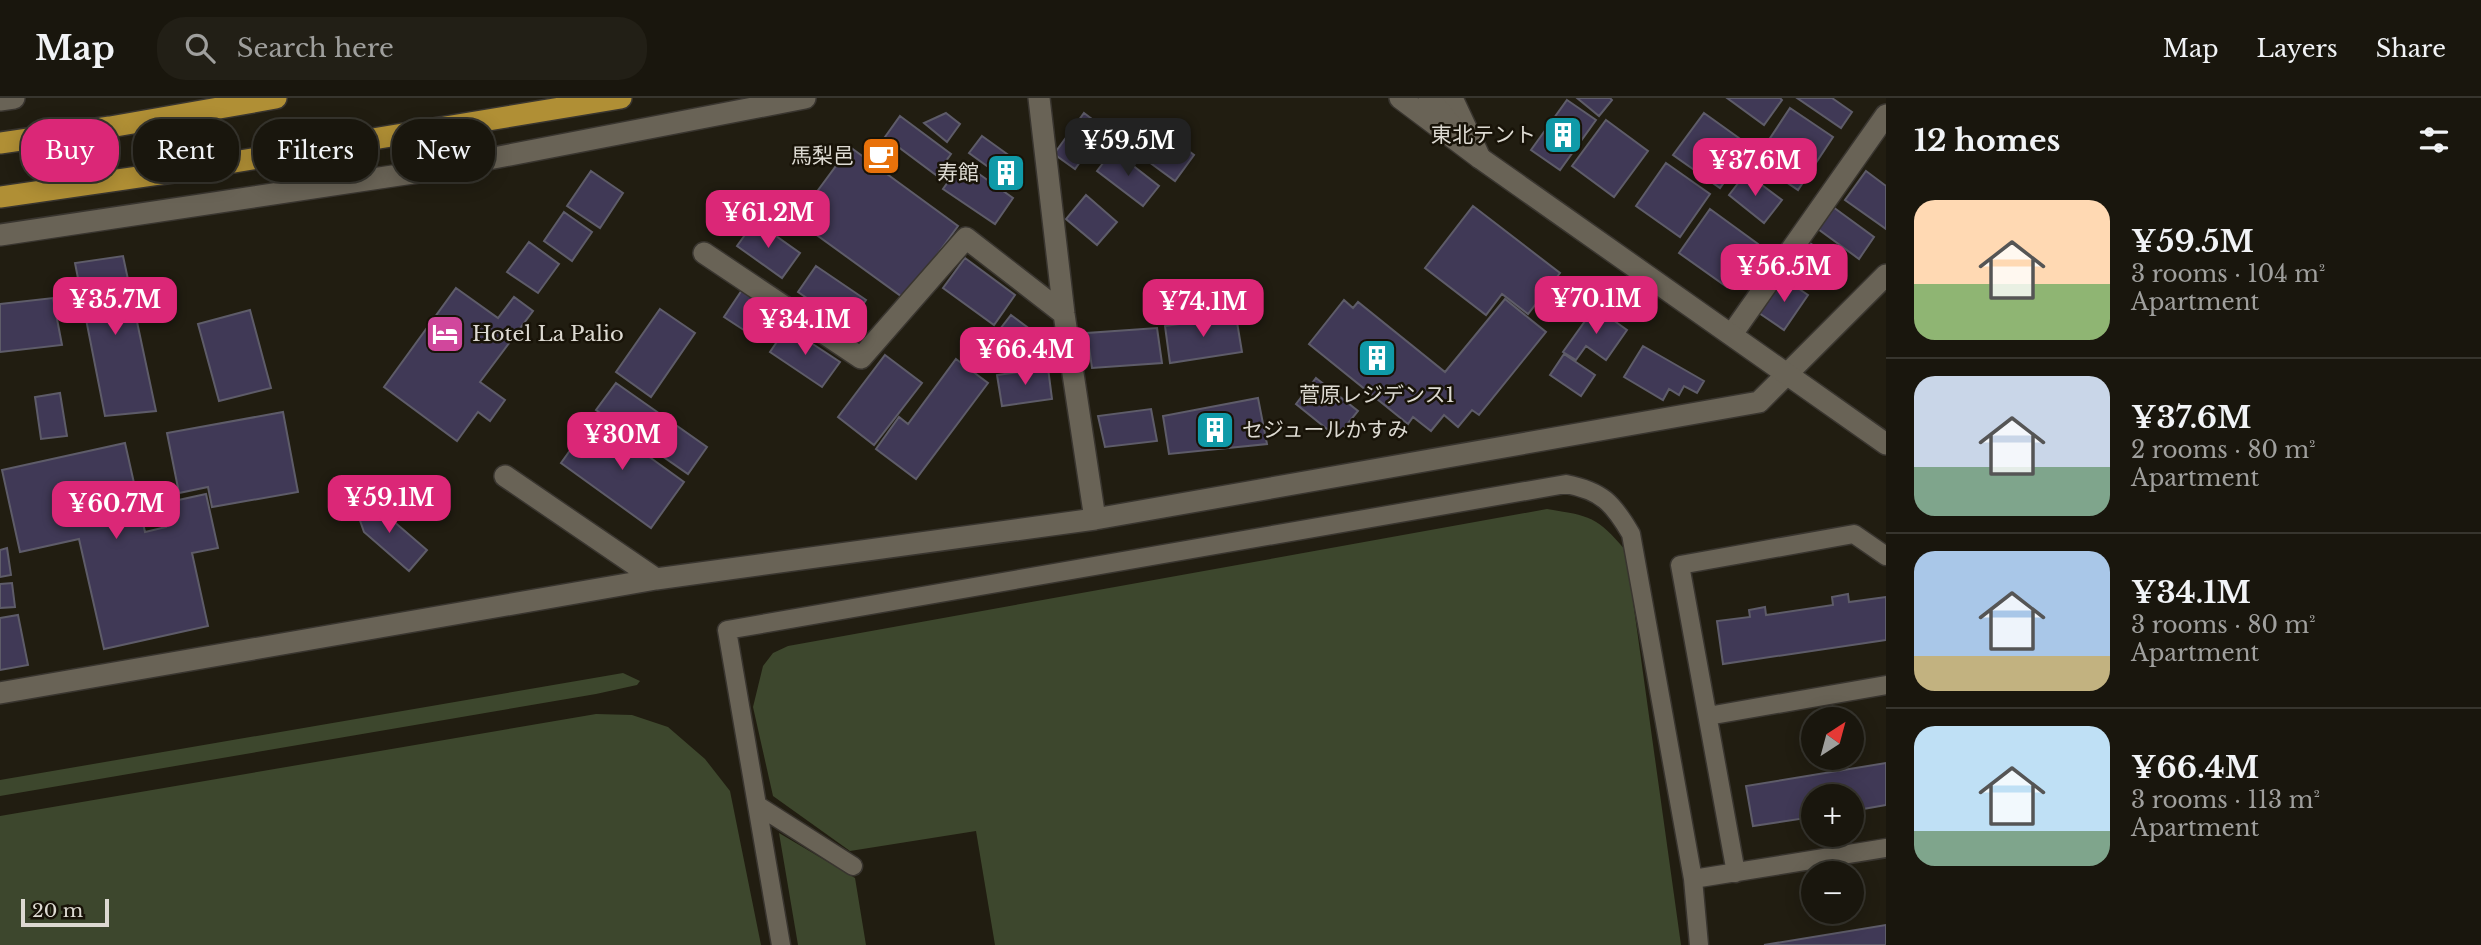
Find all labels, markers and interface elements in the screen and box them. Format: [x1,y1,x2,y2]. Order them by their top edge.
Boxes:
search box [157,17,647,80]
text: Map [35,28,115,69]
icon: search [181,29,219,67]
text: Search here [237,32,394,64]
text: Map [2163,34,2219,63]
text: Layers [2257,34,2338,63]
text: Share [2376,34,2446,63]
building icon: 東北テント [1542,114,1584,156]
pin: ¥59.5M [1071,118,1185,178]
chip: Buy [21,119,119,182]
chip: Rent [133,119,239,182]
chip: Filters [253,119,378,182]
chip: New [392,119,495,182]
icon: filters [2415,121,2453,159]
place label: 東北テント [1431,122,1536,148]
text: 12 homes [1914,122,2061,159]
text: ¥59.5M [1081,127,1175,155]
cafe icon: 馬梨邑 [860,135,902,177]
pin: ¥37.6M [1698,139,1812,198]
place label: 馬梨邑 [791,143,854,169]
text: ¥37.6M [1709,147,1801,175]
building icon: 寿館 [985,152,1027,194]
place label: 寿館 [937,160,979,186]
pin: ¥61.2M [711,190,825,250]
text: ¥61.2M [722,199,814,227]
text: ¥59.5M [2131,223,2254,260]
icon: home [1970,228,2054,312]
pin: ¥56.5M [1727,244,1841,304]
text: ¥56.5M [1737,253,1831,281]
text: 3 rooms · 104 m² [2131,260,2325,288]
pin: ¥70.1M [1539,276,1653,336]
pin: ¥35.7M [58,278,172,337]
pin: ¥74.1M [1146,280,1260,339]
text: ¥70.1M [1551,285,1641,313]
text: ¥35.7M [69,286,161,314]
text: ¥74.1M [1159,288,1247,316]
text: Apartment [2131,288,2259,316]
pin: ¥34.1M [748,298,862,357]
text: ¥34.1M [759,306,851,334]
hotel icon: Hotel La Palio [424,313,466,355]
place label: Hotel La Palio [472,321,624,347]
pin: ¥66.4M [968,328,1082,387]
text: ¥66.4M [976,336,1074,364]
building icon: 菅原レジデンス1 [1356,337,1398,379]
place label: 菅原レジデンス1 [1299,382,1455,408]
text: ¥37.6M [2131,399,2251,436]
icon: home [1970,404,2054,488]
building icon: セジュールかすみ [1194,409,1236,451]
pin: ¥30M [581,412,663,472]
place label: セジュールかすみ [1242,417,1409,443]
text: ¥30M [583,421,661,449]
text: 2 rooms · 80 m² [2131,436,2316,464]
text: Apartment [2131,464,2259,492]
pin: ¥59.1M [332,476,446,535]
pin: ¥60.7M [59,482,173,541]
text: ¥59.1M [344,484,434,512]
text: ¥60.7M [68,490,164,518]
text: ¥34.1M [2131,574,2251,611]
icon: home [1970,579,2054,663]
text: 3 rooms · 80 m² [2131,611,2316,639]
text: Apartment [2131,639,2259,667]
north arrow [1801,707,1864,770]
map controls [1801,707,1864,924]
text: ¥66.4M [2131,749,2259,786]
icon: home [1970,754,2054,838]
button: + [1801,784,1864,847]
text: 3 rooms · 113 m² [2131,786,2320,814]
text: Apartment [2131,814,2259,842]
button: − [1801,861,1864,924]
scale bar [21,896,108,928]
text: 20 m [32,899,83,922]

